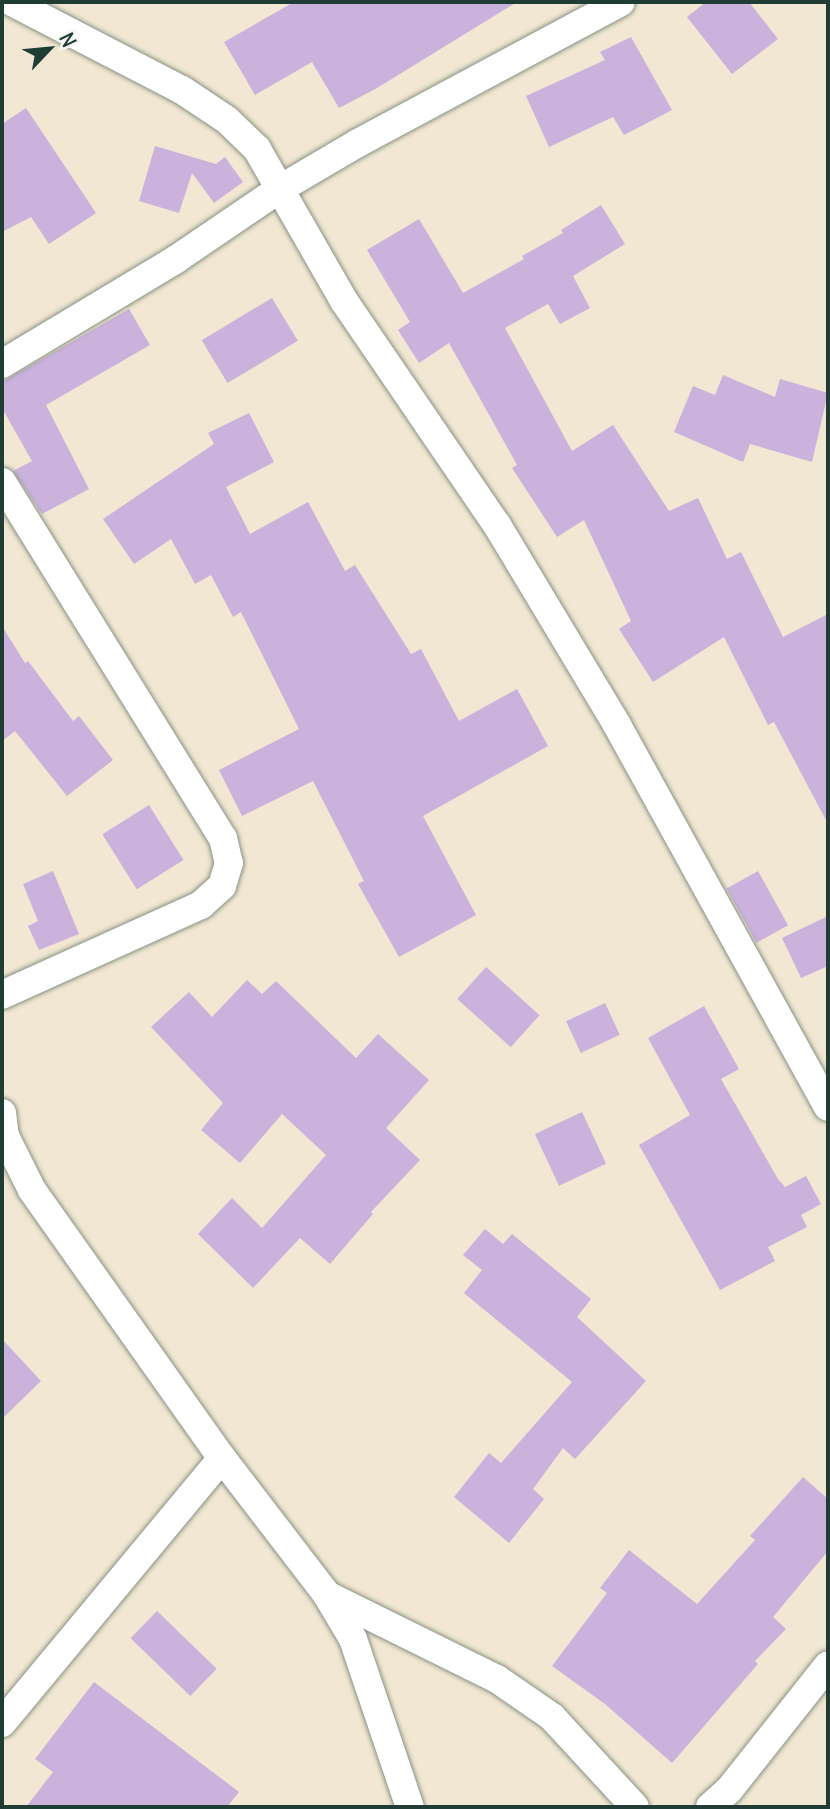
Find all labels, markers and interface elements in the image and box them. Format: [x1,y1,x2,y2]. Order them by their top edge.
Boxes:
north arrow [14,14,84,84]
text: N [54,29,82,51]

